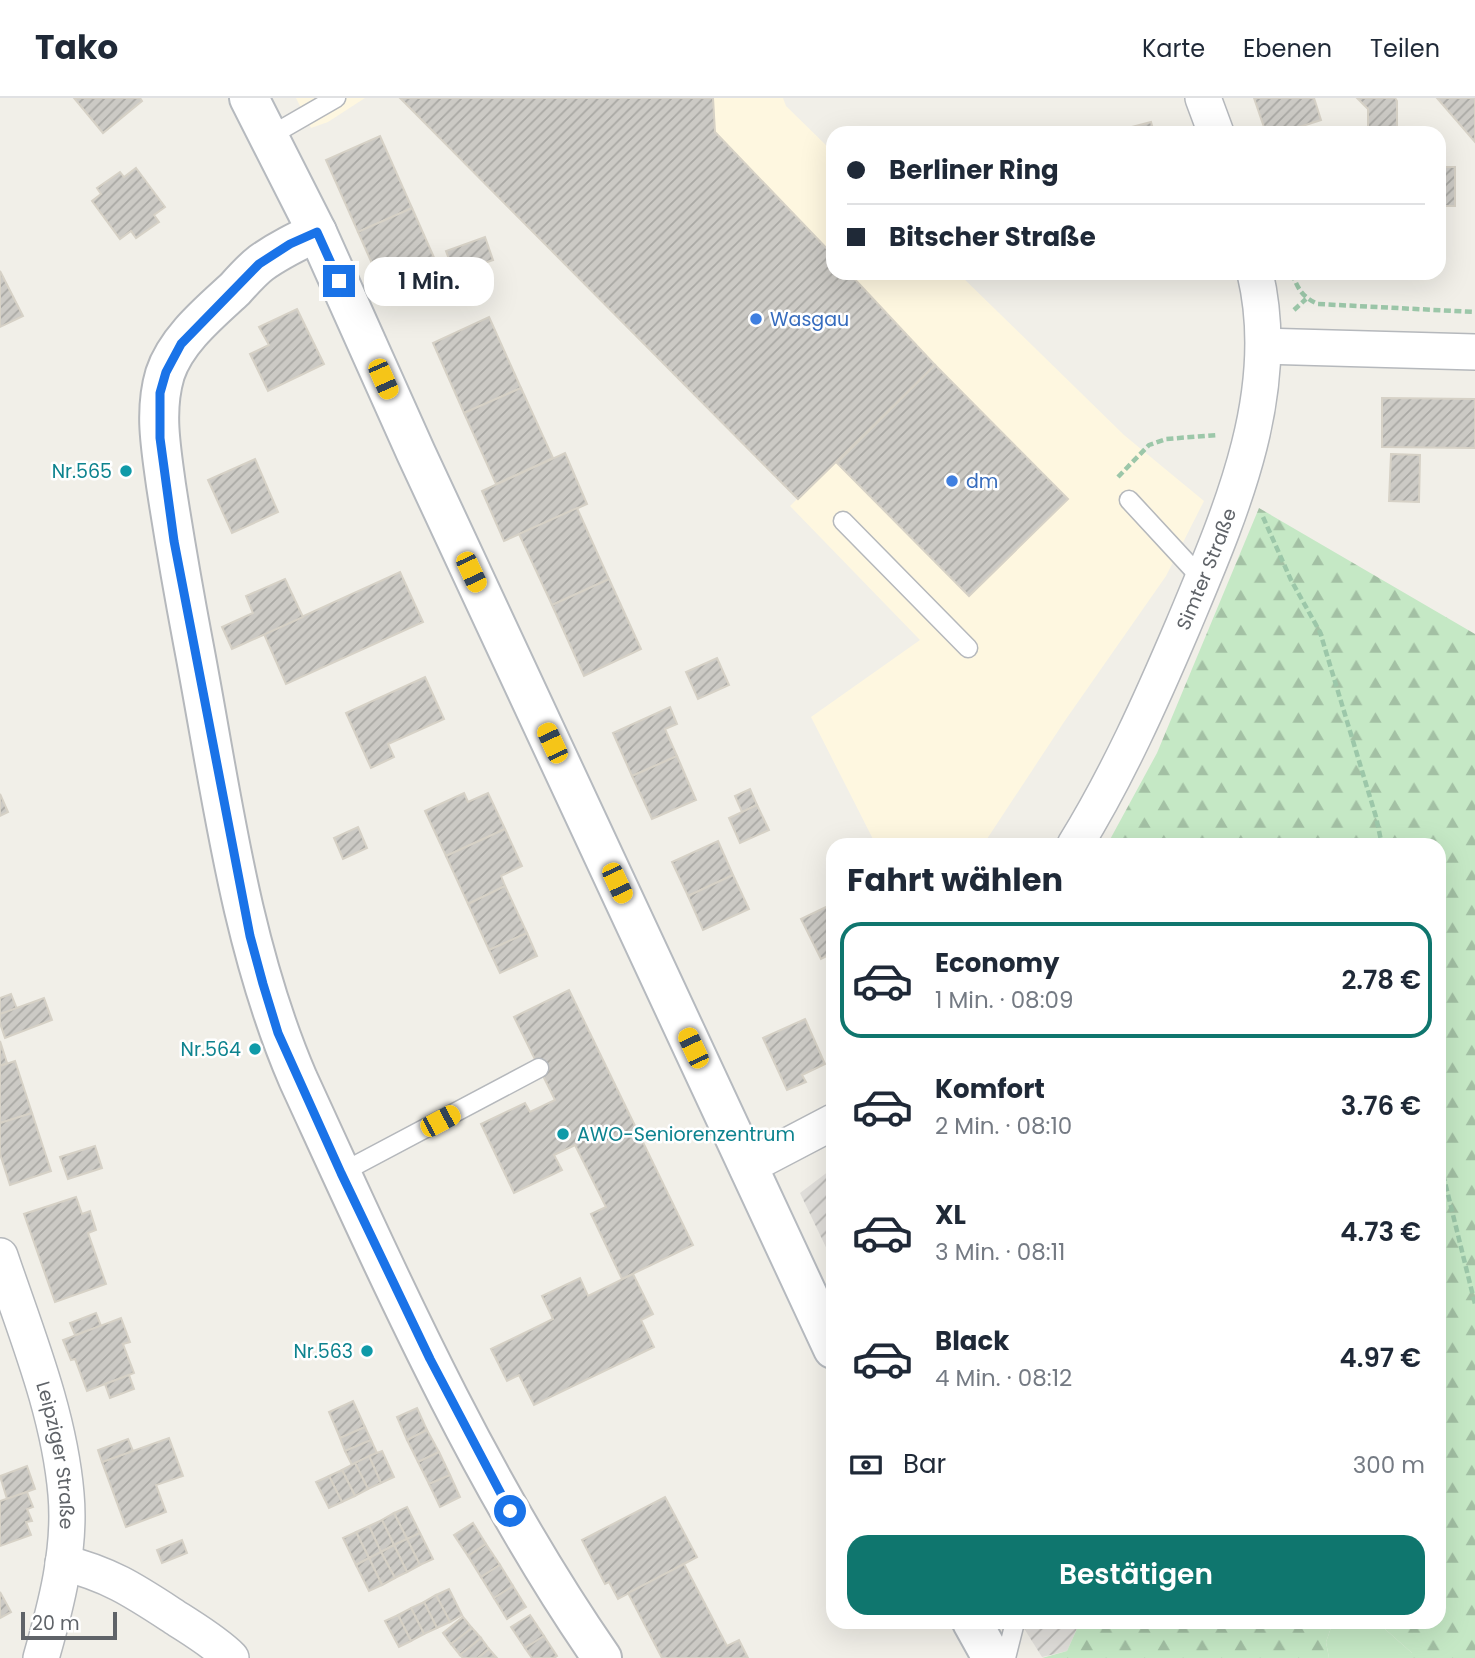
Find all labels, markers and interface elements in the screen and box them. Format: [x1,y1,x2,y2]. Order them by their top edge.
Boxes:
text: Tako [35,24,118,71]
text: Karte [1142,32,1205,65]
text: Ebenen [1243,32,1332,65]
text: Teilen [1370,32,1440,65]
text: Berliner Ring [889,152,1059,188]
text: Bitscher Straße [889,219,1096,255]
callout: 1 Min. [364,256,493,306]
route end [323,265,355,297]
text: 1 Min. [398,265,460,297]
place label: Wasgau [770,306,849,333]
marker: Wasgau [748,311,764,327]
car [365,356,402,402]
place label: Nr.565 [52,458,112,485]
marker: Nr.565 [118,463,134,479]
place label: dm [966,468,998,495]
marker: dm [944,473,960,489]
street label: Simter Straße [1169,504,1243,634]
car [453,549,490,595]
car [534,720,571,766]
text: Fahrt wählen [847,857,1063,902]
car [599,860,636,906]
text: Economy [935,945,1059,981]
icon: car [851,949,914,1012]
text: 2.78 € [1341,962,1421,998]
text: 1 Min. · 08:09 [935,984,1073,1016]
car [675,1025,712,1071]
place label: Nr.564 [181,1036,241,1063]
marker: Nr.564 [247,1041,263,1057]
text: Komfort [935,1071,1045,1107]
icon: car [851,1075,914,1138]
text: 3.76 € [1341,1088,1421,1124]
car [417,1102,464,1140]
text: 2 Min. · 08:10 [935,1110,1072,1142]
place label: AWO-Seniorenzentrum [577,1121,795,1148]
marker: AWO-Seniorenzentrum [555,1126,571,1142]
text: XL [935,1197,966,1233]
icon: car [851,1201,914,1264]
text: 4.73 € [1340,1214,1421,1250]
text: 3 Min. · 08:11 [935,1236,1065,1268]
text: Black [935,1323,1009,1359]
icon: car [851,1327,914,1390]
place label: Nr.563 [293,1338,353,1365]
text: 4.97 € [1340,1340,1421,1376]
marker: Nr.563 [359,1343,375,1359]
text: 4 Min. · 08:12 [935,1362,1072,1394]
street label: Leipziger Straße [30,1378,81,1530]
icon: cash [847,1446,885,1484]
text: Bar [903,1446,946,1482]
text: 300 m [1353,1449,1425,1481]
route start [494,1495,526,1527]
button: Bestätigen [847,1535,1425,1615]
scale bar [21,1609,117,1641]
text: 20 m [32,1610,80,1637]

